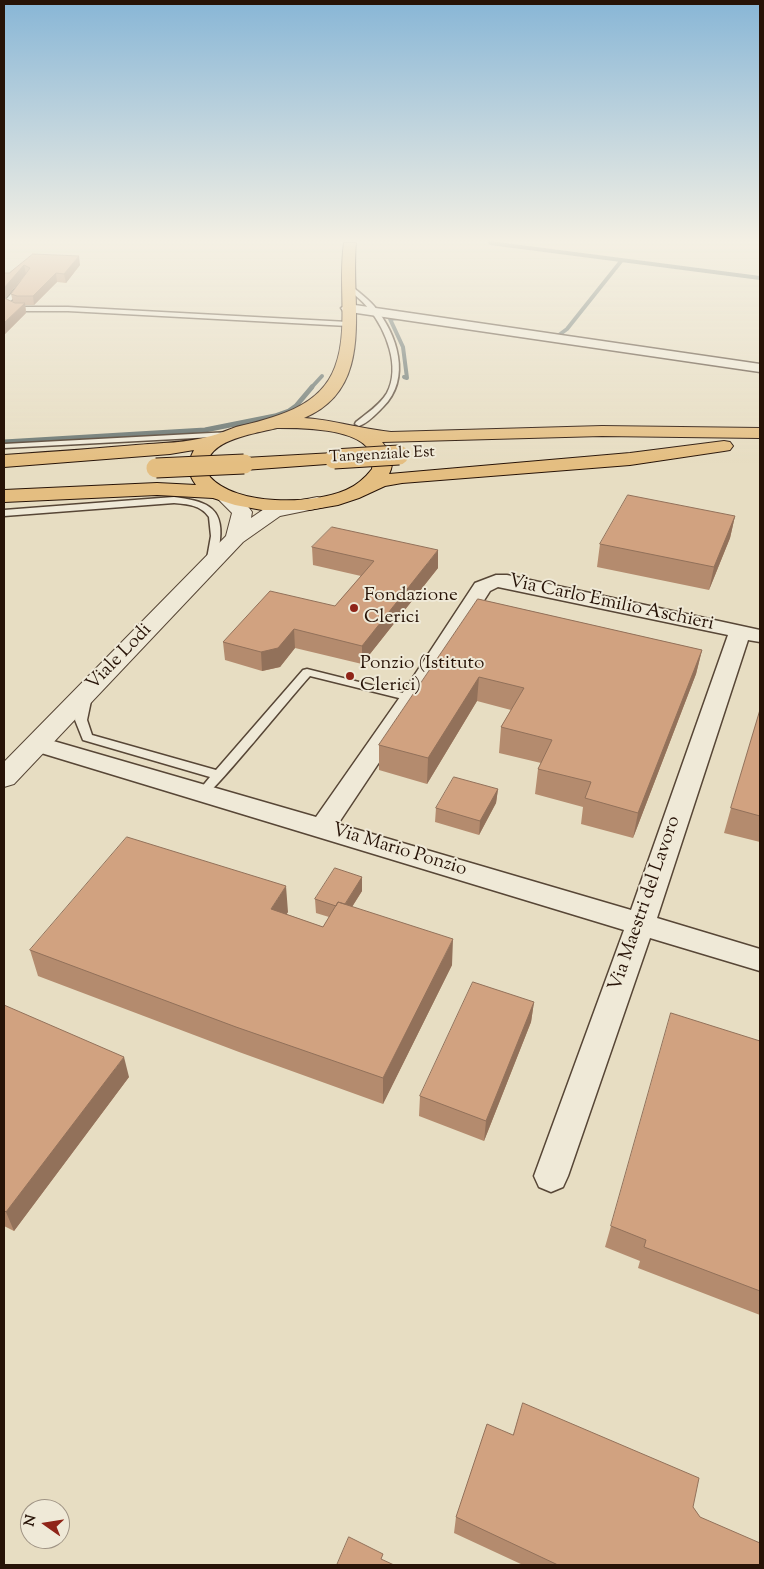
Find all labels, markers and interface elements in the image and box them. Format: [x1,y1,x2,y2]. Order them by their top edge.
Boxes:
street label: Tangenziale Est [329,444,435,468]
street label: Via Carlo Emilio Aschieri [506,571,716,637]
place label: Fondazione Clerici [364,586,458,630]
marker: Fondazione Clerici [348,602,360,614]
street label: Viale Lodi [82,620,158,696]
place label: Ponzio (Istituto Clerici) [360,654,484,698]
marker: Ponzio (Istituto Clerici) [344,670,356,682]
street label: Via Maestri del Lavoro [605,813,687,995]
street label: Via Mario Ponzio [329,820,469,882]
north arrow [20,1499,70,1549]
text: N [20,1513,42,1529]

